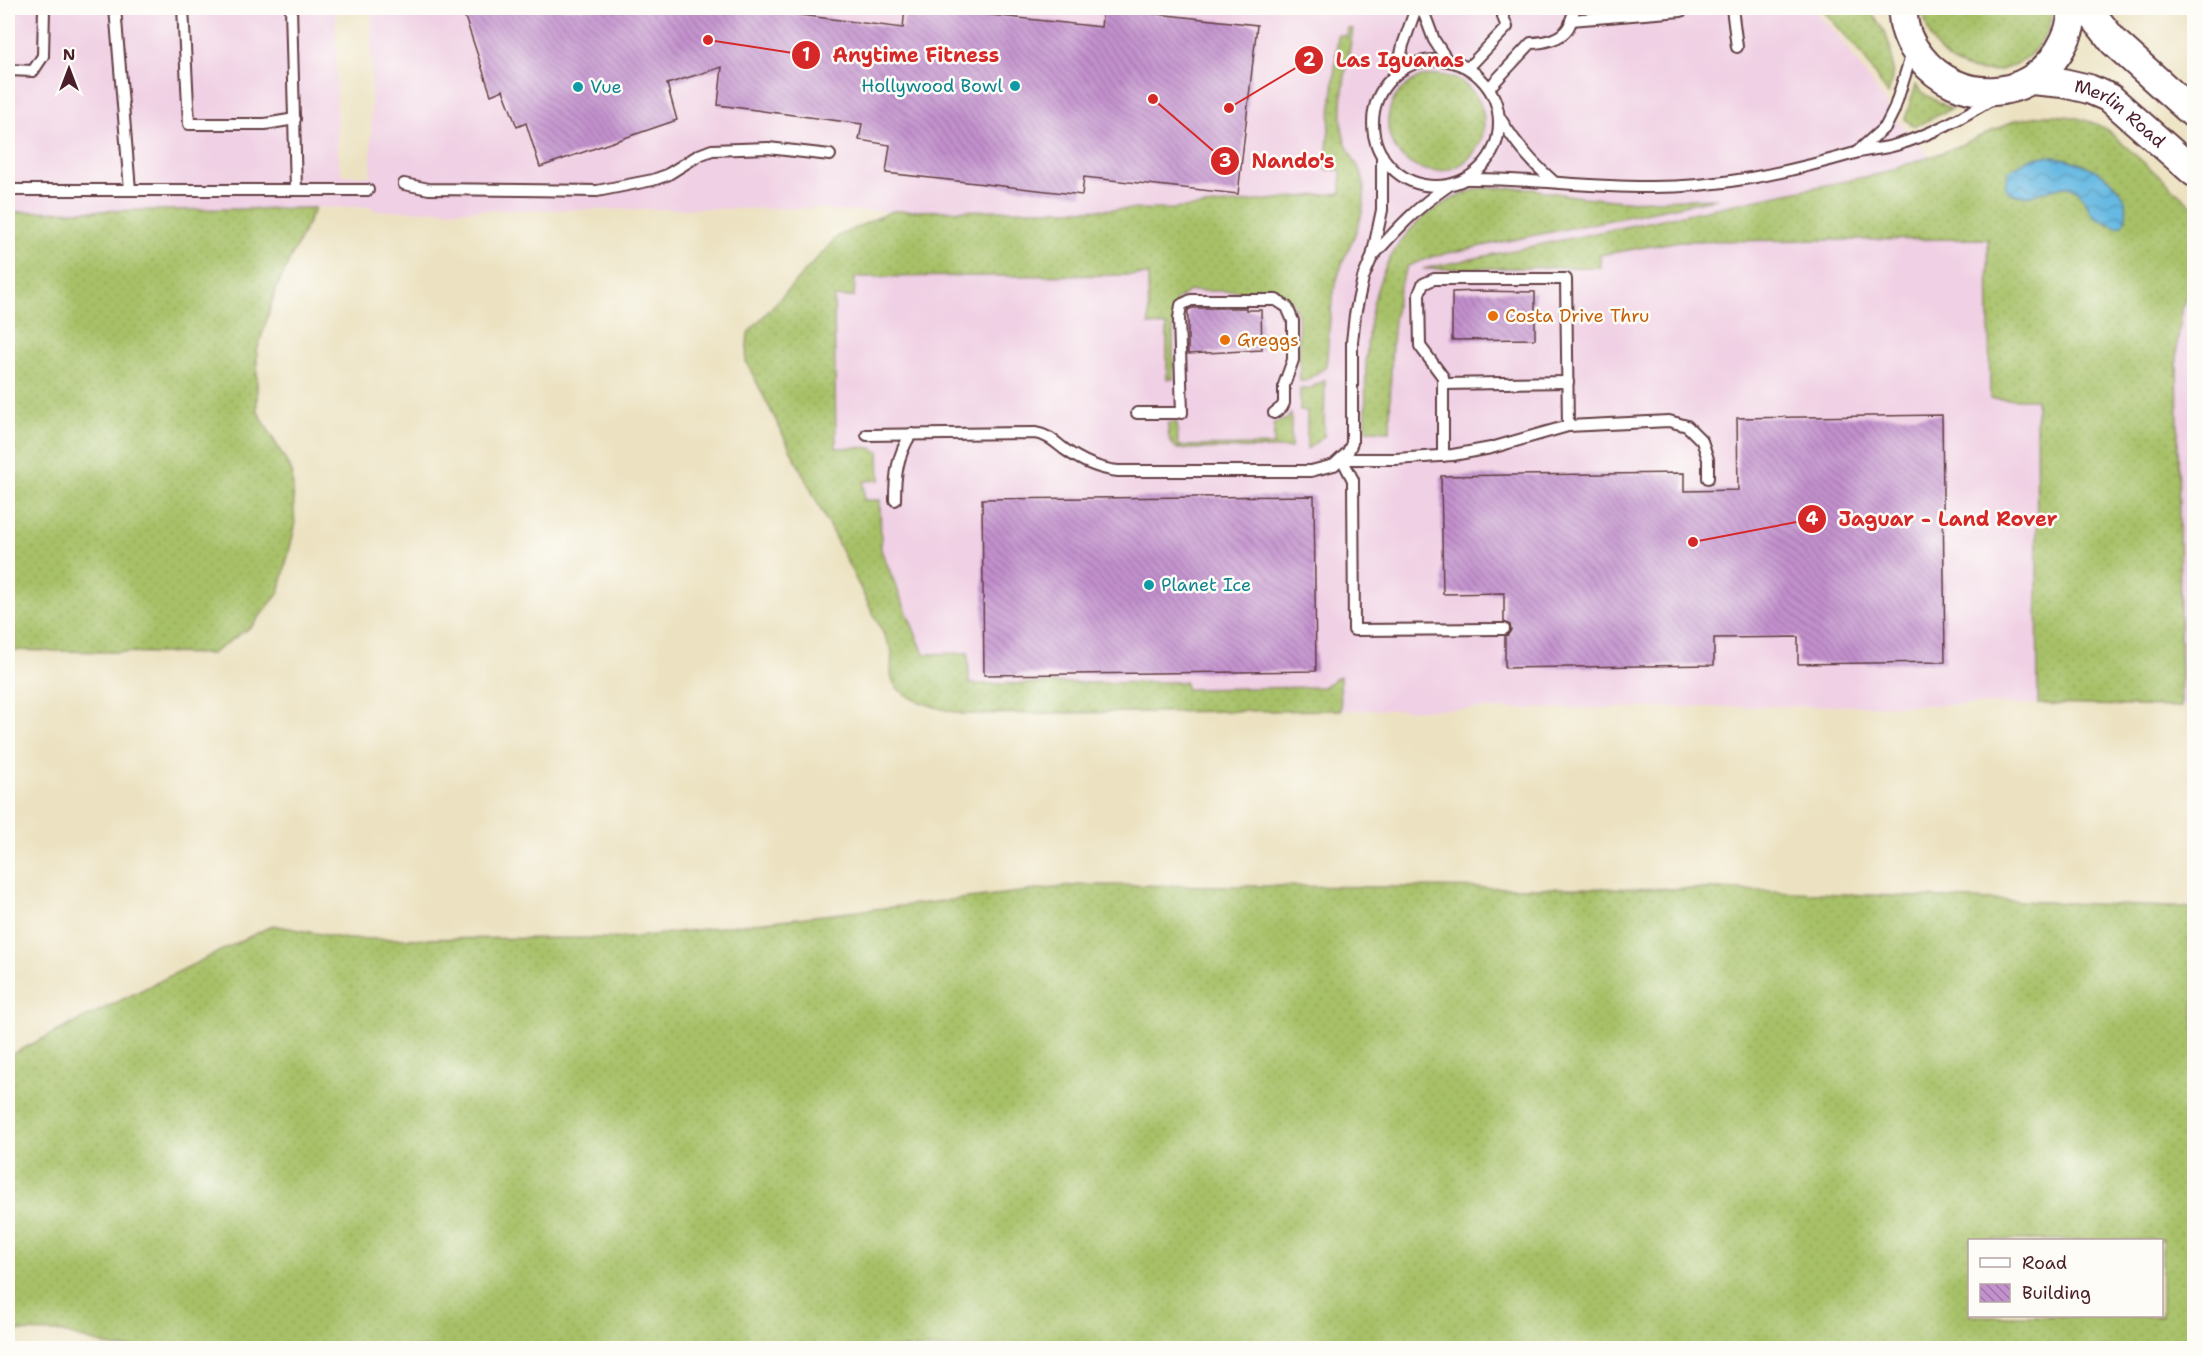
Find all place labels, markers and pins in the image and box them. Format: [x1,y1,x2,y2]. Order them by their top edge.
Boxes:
callout: Anytime Fitness [791,36,1011,74]
callout: Las Iguanas [1294,41,1477,79]
place label: Hollywood Bowl [861,74,1004,98]
place label: Vue [590,75,622,99]
marker: Hollywood Bowl [1008,79,1022,93]
marker: Vue [571,80,585,94]
callout: Nando's [1210,142,1347,180]
place label: Costa Drive Thru [1505,304,1650,328]
marker: Costa Drive Thru [1486,309,1500,323]
place label: Greggs [1237,328,1299,352]
marker: Greggs [1218,333,1232,347]
callout: Jaguar - Land Rover [1797,500,2070,538]
place label: Planet Ice [1161,573,1251,597]
marker: Planet Ice [1142,578,1156,592]

